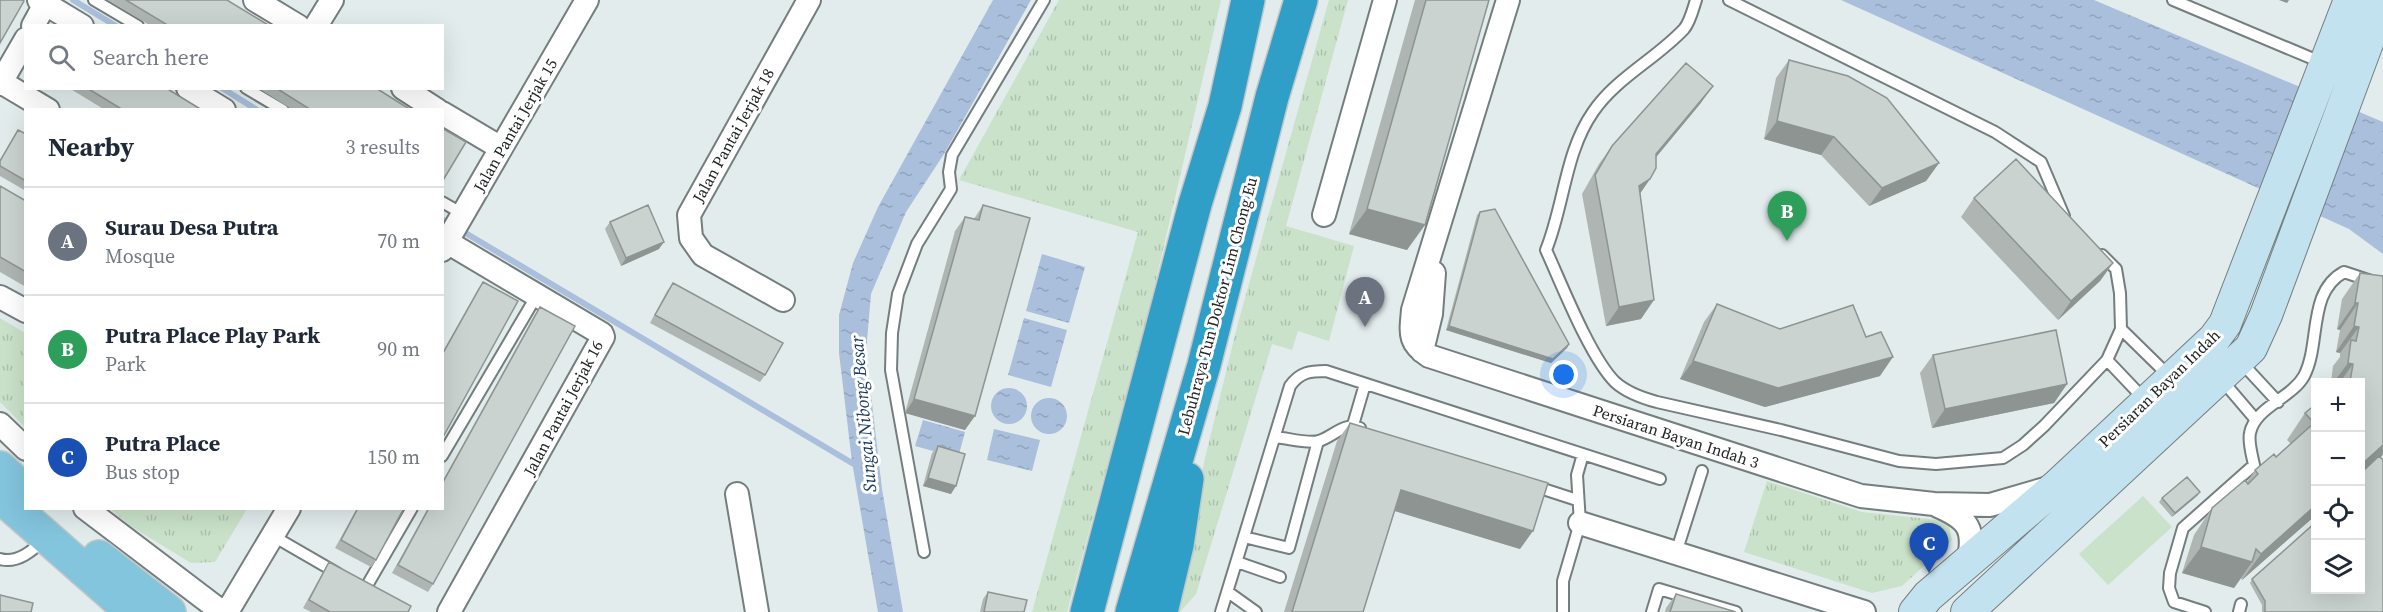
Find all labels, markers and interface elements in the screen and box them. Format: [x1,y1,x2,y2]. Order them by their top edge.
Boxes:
search box [24,24,444,90]
icon: search [45,41,78,74]
text: Search here [93,42,209,72]
street label: Jalan Pantai Jerjak 15 [467,54,562,196]
street label: Jalan Pantai Jerjak 18 [686,64,779,207]
text: Nearby [48,129,134,165]
text: 3 results [345,133,420,161]
street label: Lebuhraya Tun Doktor Lim Chong Eu [1172,175,1262,437]
pin: B [1768,192,1806,241]
text: Surau Desa Putra [105,212,279,242]
text: A [61,227,74,255]
text: 70 m [377,227,420,255]
text: Mosque [105,242,175,270]
pin: A [1346,278,1384,327]
text: Putra Place Play Park [105,320,320,350]
street label: Persiaran Bayan Indah [2093,324,2225,452]
water label: Sungai Nibong Besar [844,334,882,493]
text: B [61,335,74,363]
text: 90 m [377,335,420,363]
street label: Jalan Pantai Jerjak 16 [518,336,608,480]
text: Park [105,350,146,378]
your location [1549,360,1578,389]
map controls [2311,378,2365,594]
button: + [2311,378,2365,432]
street label: Persiaran Bayan Indah 3 [1590,399,1762,473]
text: Putra Place [105,428,220,458]
button: − [2311,432,2365,486]
text: C [61,443,74,471]
text: 150 m [367,443,420,471]
text: Bus stop [105,458,180,486]
button: locate [2311,486,2365,540]
pin: C [1910,524,1948,573]
button: layers [2311,540,2365,594]

